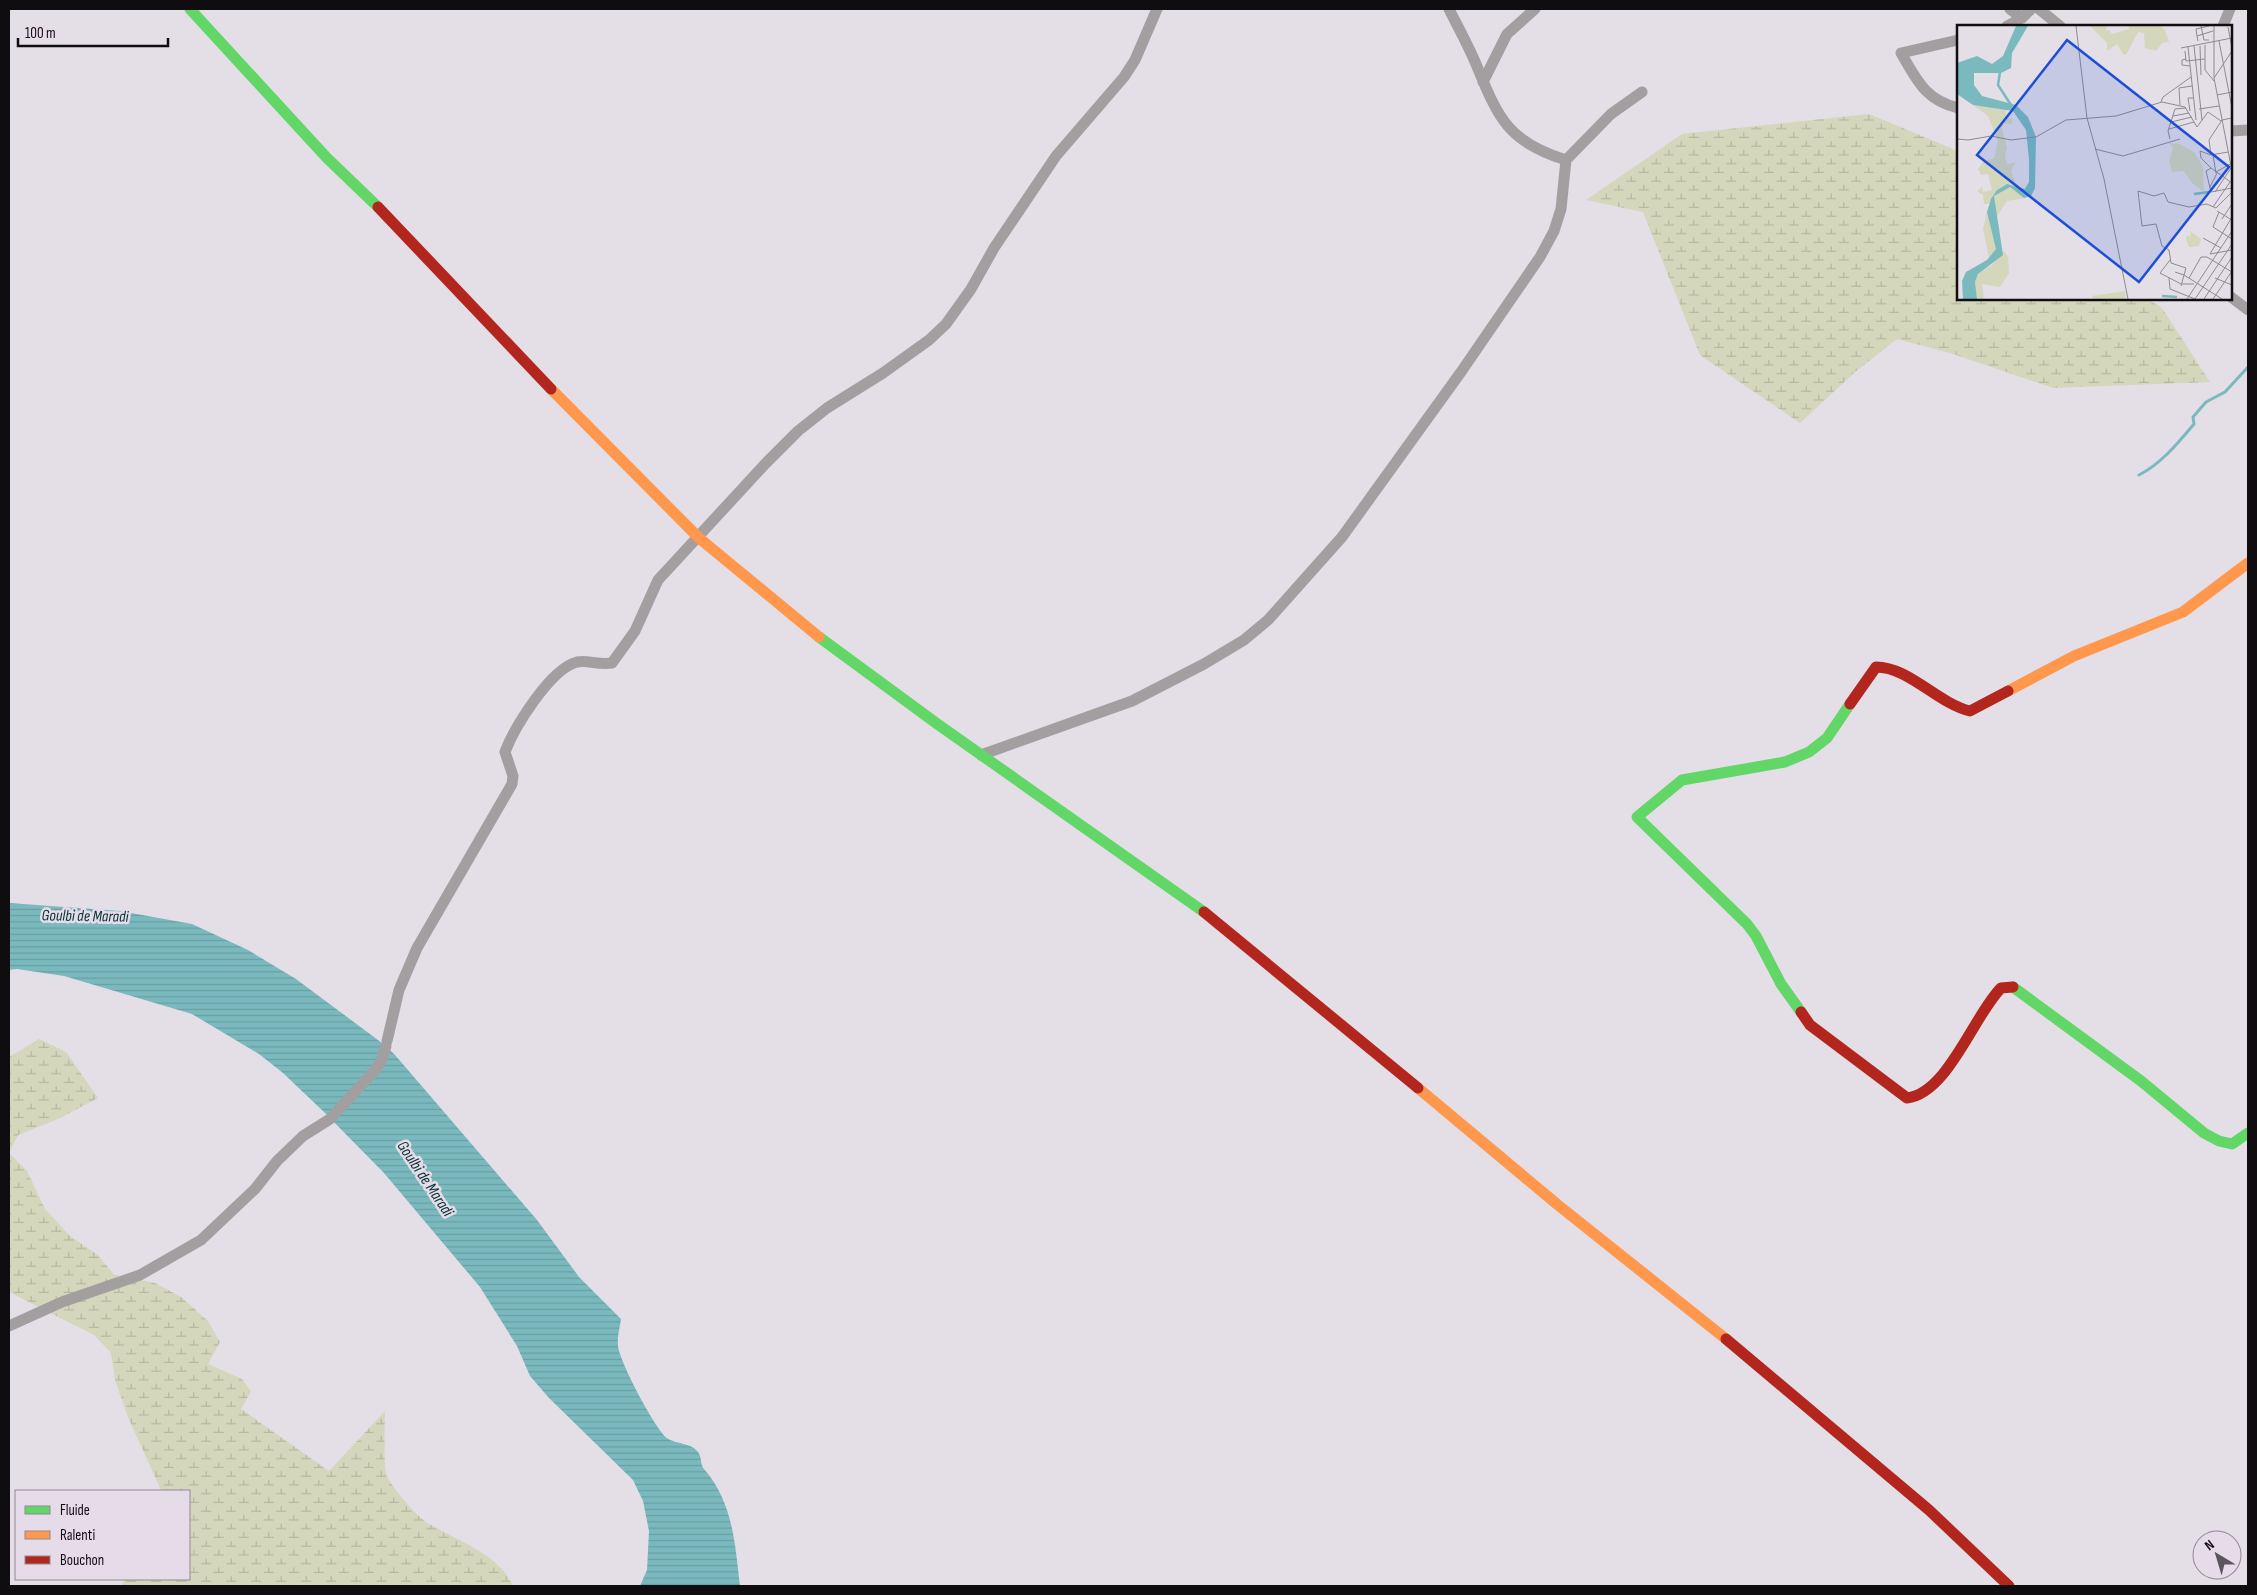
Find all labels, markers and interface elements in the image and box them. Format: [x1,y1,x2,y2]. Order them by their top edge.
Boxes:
scale bar [18,15,168,47]
text: 100 m [25,24,56,43]
inset map [1957,25,2232,300]
water label: Goulbi de Maradi [41,906,130,927]
water label: Goulbi de Maradi [393,1137,458,1221]
legend [15,1490,190,1580]
text: Fluide [60,1501,90,1520]
text: Ralenti [60,1526,95,1545]
north arrow [2192,1530,2242,1580]
text: N [2201,1536,2217,1554]
text: Bouchon [60,1551,104,1570]

